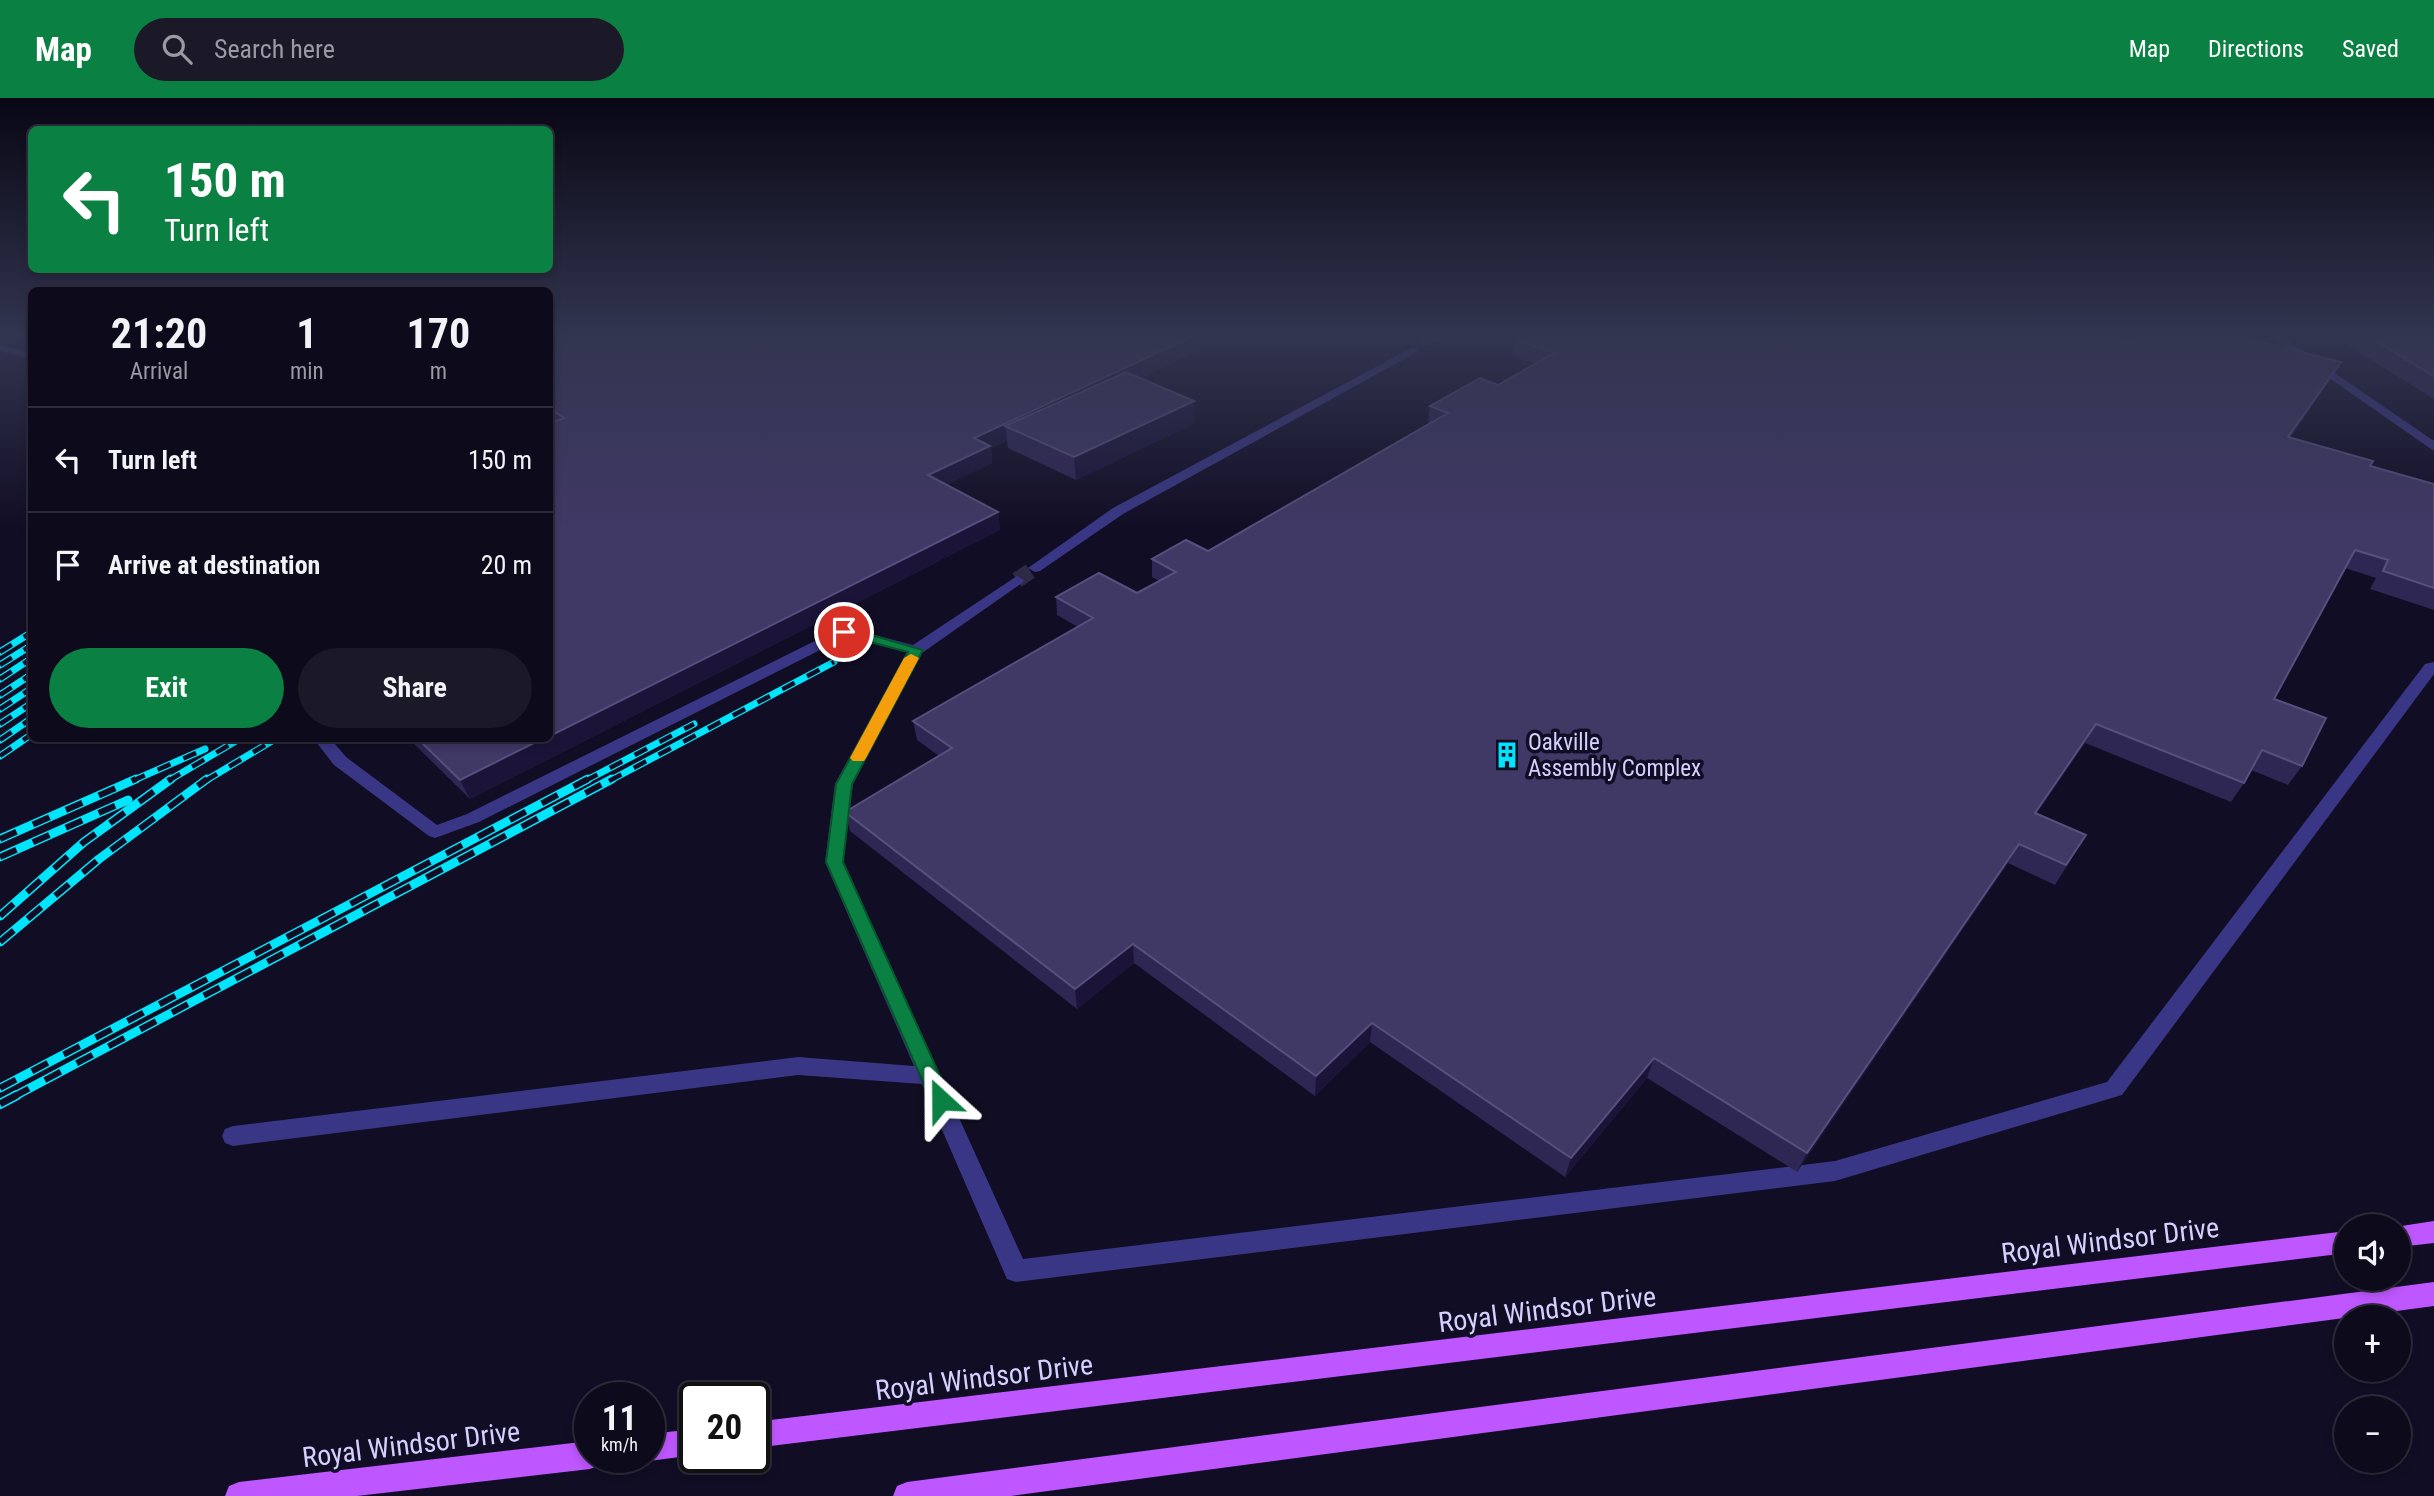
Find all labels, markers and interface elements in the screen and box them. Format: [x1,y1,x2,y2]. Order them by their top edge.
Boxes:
search box [134,18,624,81]
text: Map [35,30,92,69]
icon: search [158,30,196,68]
text: Search here [214,34,335,64]
text: Map [2129,35,2170,63]
text: Directions [2208,35,2304,63]
text: Saved [2342,35,2399,63]
text: 150 m [164,152,286,209]
icon: left [49,154,140,245]
text: Turn left [164,211,269,249]
text: 21:20 [111,309,207,358]
text: 1 [296,309,317,358]
text: 170 [406,309,470,358]
text: Arrival [130,358,188,385]
text: min [290,358,324,385]
text: m [430,358,447,385]
icon: left [49,441,87,479]
text: Turn left [108,445,197,475]
text: 150 m [468,445,532,475]
icon: arrive [49,546,87,584]
text: Arrive at destination [108,550,320,580]
text: 20 m [481,550,532,580]
pin [814,602,874,662]
icon: arrive [825,613,863,651]
button: Exit [49,648,284,728]
button: Share [298,648,532,728]
place label: Oakville Assembly Complex [1528,729,1701,782]
building icon: Oakville Assembly Complex [1492,740,1522,770]
position arrow [904,1063,978,1137]
street label: Royal Windsor Drive [1999,1211,2221,1270]
map controls [2334,1214,2411,1473]
button: sound [2334,1214,2411,1291]
street label: Royal Windsor Drive [1436,1280,1658,1339]
button: + [2334,1305,2411,1382]
street label: Royal Windsor Drive [873,1348,1095,1407]
speed limit sign: 20 [679,1382,770,1473]
button: − [2334,1396,2411,1473]
text: 11 [602,1398,637,1439]
street label: Royal Windsor Drive [300,1415,522,1474]
text: km/h [601,1434,638,1455]

